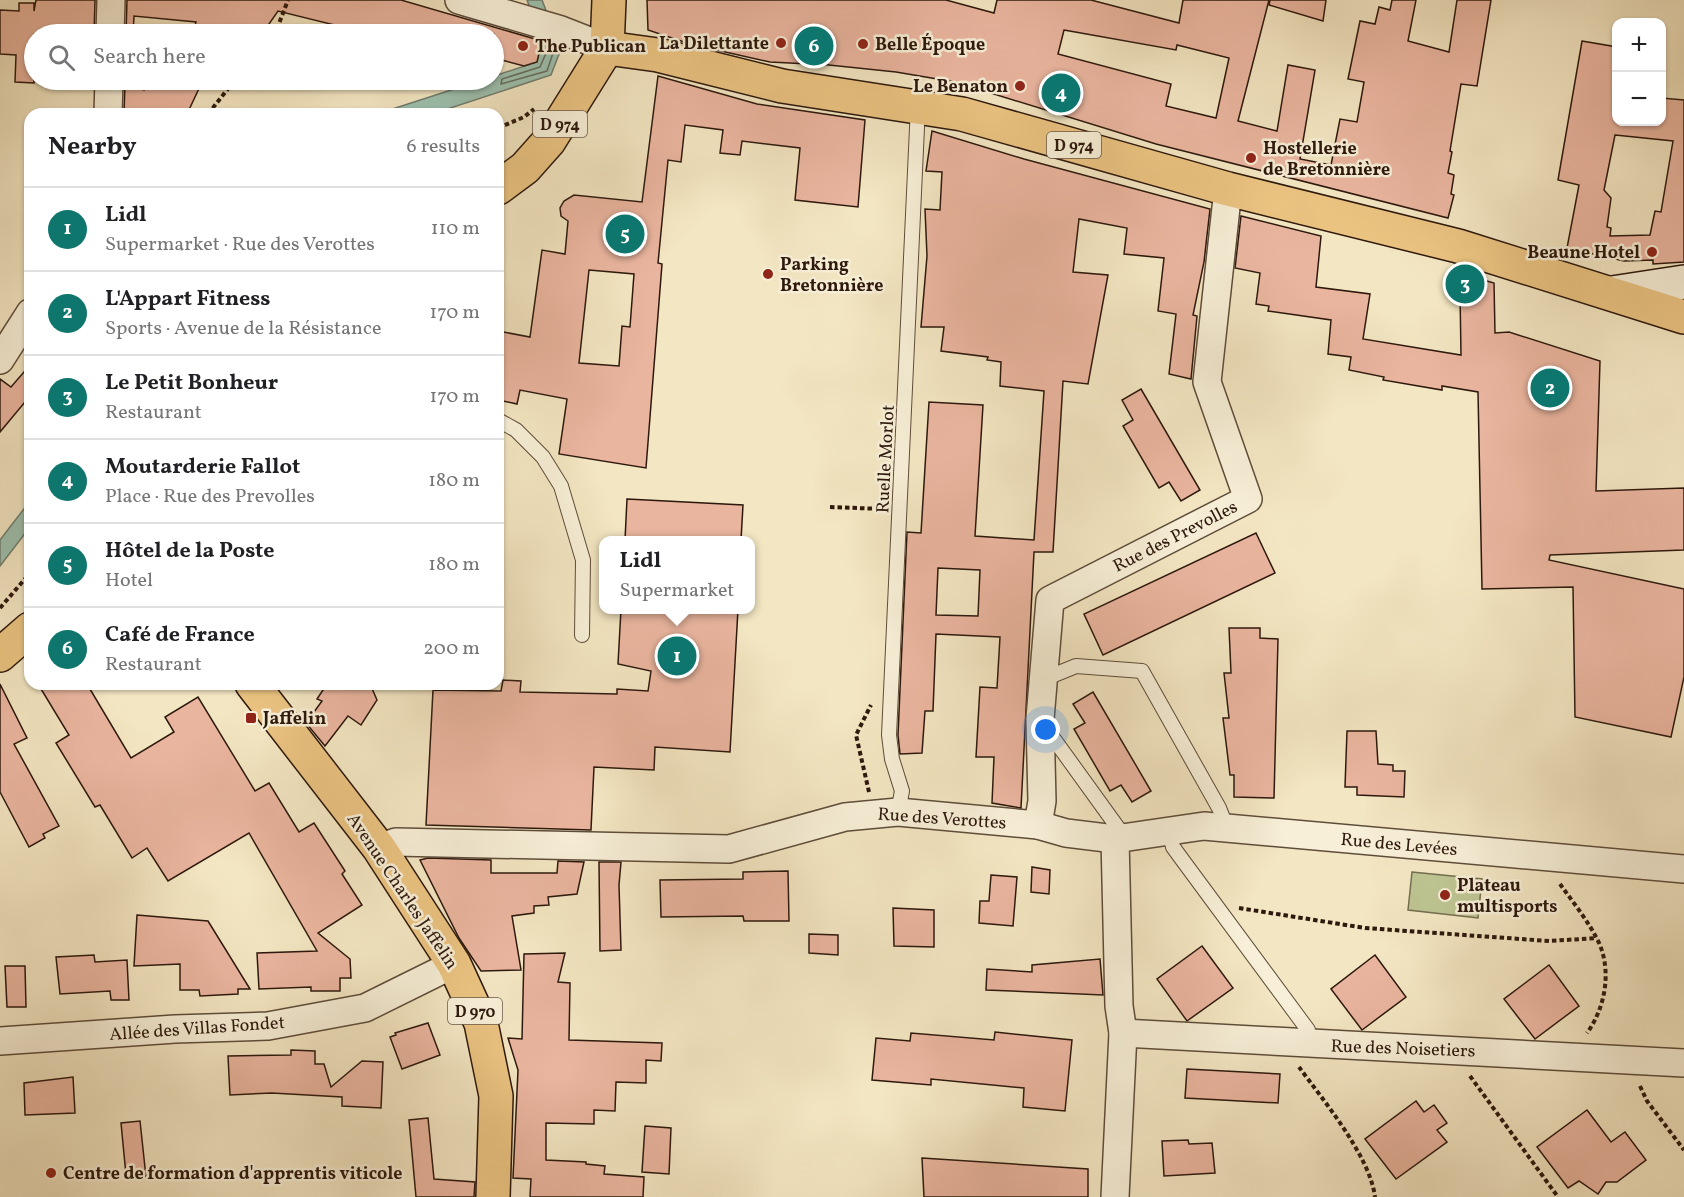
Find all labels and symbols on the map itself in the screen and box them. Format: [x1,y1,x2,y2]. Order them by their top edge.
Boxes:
pin: 6 [794,24,834,68]
place label: La Dilettante [659,32,769,57]
place label: Belle Époque [875,33,985,58]
place label: The Publican [535,35,646,60]
marker: La Dilettante [774,36,788,50]
marker: Belle Époque [856,37,870,51]
marker: The Publican [516,39,530,53]
pin: 4 [1042,70,1080,116]
place label: Le Benaton [913,75,1008,100]
marker: Le Benaton [1013,79,1027,93]
road number: D 974 [533,111,587,137]
road number: D 974 [1047,132,1101,158]
place label: Hostellerie de Bretonnière [1263,137,1390,183]
marker: Hostellerie de Bretonnière [1244,151,1258,165]
pin: 5 [606,212,644,256]
place label: Beaune Hotel [1527,241,1640,266]
marker: Beaune Hotel [1645,245,1659,259]
place label: Parking Bretonnière [780,253,883,299]
pin: 3 [1446,262,1484,306]
marker: Parking Bretonnière [761,267,775,281]
pin: 2 [1530,366,1570,410]
street label: Ruelle Morlot [871,404,902,514]
street label: Rue des Prevolles [1109,495,1242,579]
pin: 1 [658,634,696,678]
place label: Jaffelin [262,707,326,732]
marker: Jaffelin [244,711,258,725]
your location [1031,715,1060,744]
street label: Rue des Verottes [877,803,1007,836]
street label: Avenue Charles Jaffelin [340,809,464,975]
street label: Rue des Levées [1339,828,1458,863]
place label: Plateau multisports [1457,874,1558,920]
marker: Plateau multisports [1438,888,1452,902]
road number: D 970 [448,998,502,1024]
street label: Allée des Villas Fondet [108,1011,286,1048]
street label: Rue des Noisetiers [1330,1034,1476,1065]
place label: Centre de formation d'apprentis viticole [63,1162,403,1187]
marker: Centre de formation d'apprentis viticole [44,1166,58,1180]

